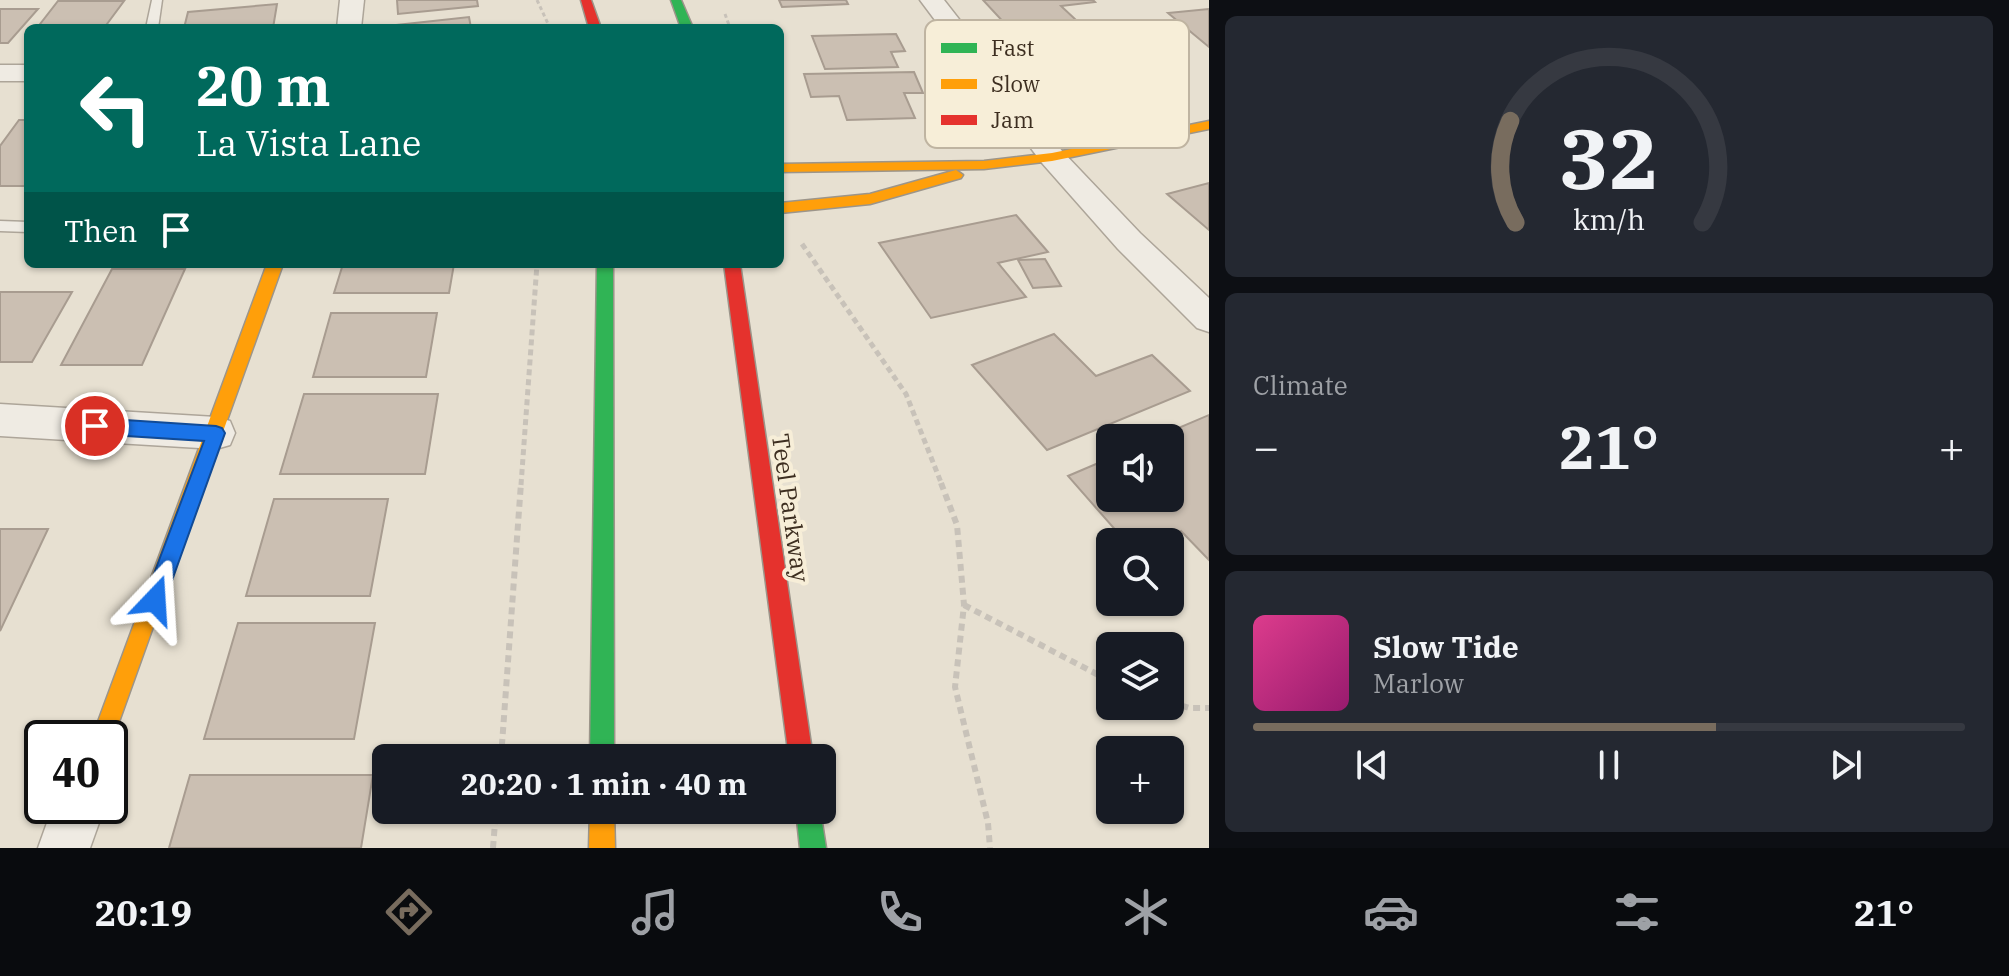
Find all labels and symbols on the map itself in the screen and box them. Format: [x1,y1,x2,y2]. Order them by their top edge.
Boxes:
legend [925,20,1189,148]
text: Fast [991,33,1034,62]
text: Slow [991,69,1040,98]
text: Jam [991,105,1034,134]
pin [61,392,129,460]
street label: Teel Parkway [765,432,817,584]
position arrow [113,558,197,642]
speed limit sign: 40 [24,720,128,824]

